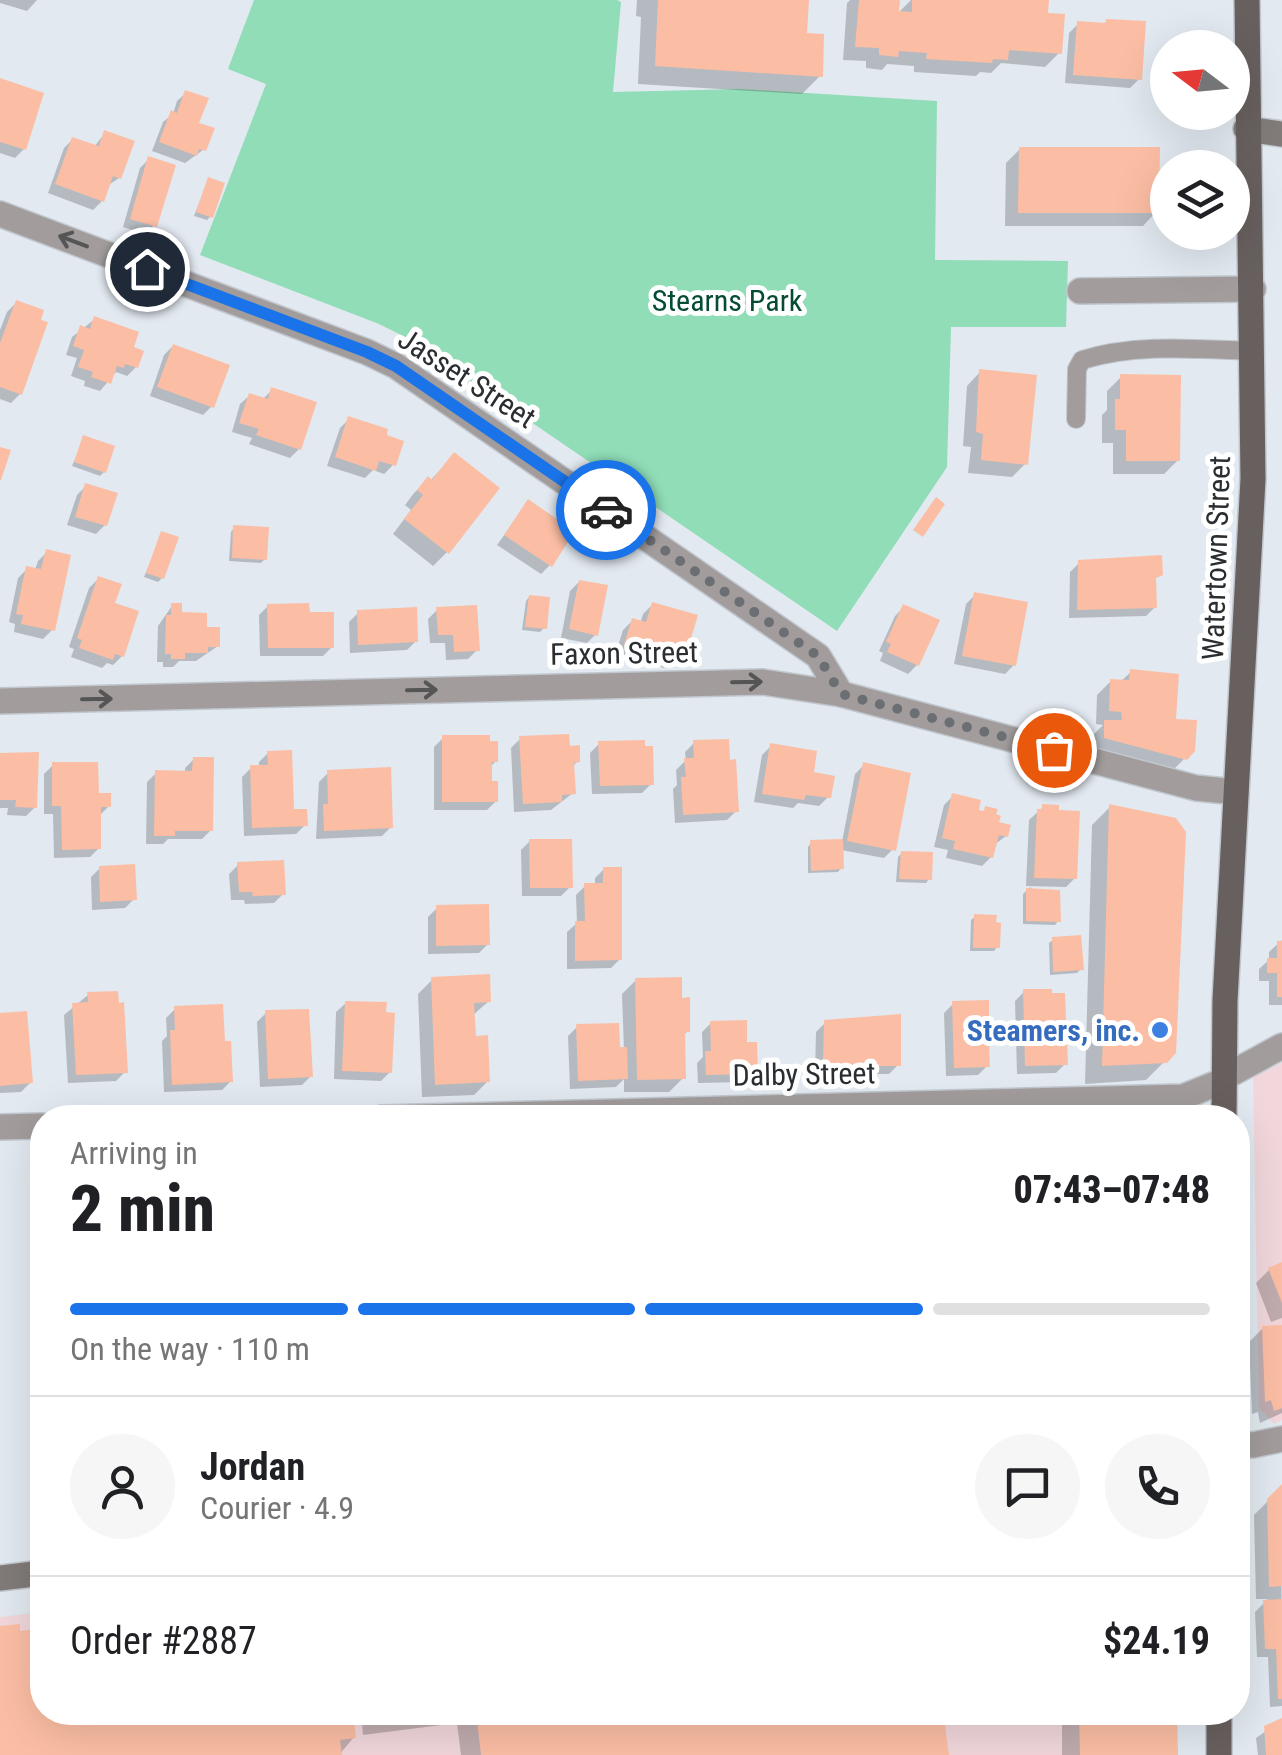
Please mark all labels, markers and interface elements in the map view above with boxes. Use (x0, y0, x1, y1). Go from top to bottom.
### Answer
north arrow (1150, 30, 1250, 130)
map controls (1150, 30, 1250, 250)
button: layers (1150, 150, 1250, 250)
pin (105, 227, 190, 312)
one-way arrow (59, 231, 90, 249)
icon: home (120, 242, 175, 297)
park label: Stearns Park (652, 283, 803, 318)
street label: Jasset Street (392, 321, 542, 435)
street label: Watertown Street (1195, 455, 1237, 661)
courier (556, 460, 656, 560)
icon: car (579, 483, 634, 538)
street label: Faxon Street (550, 634, 698, 672)
one-way arrow (731, 673, 763, 692)
one-way arrow (406, 681, 438, 700)
one-way arrow (81, 689, 113, 708)
pin (1012, 708, 1097, 793)
icon: bag (1027, 723, 1082, 778)
place label: Steamers, inc. (967, 1013, 1140, 1048)
marker: Steamers, inc. (1149, 1019, 1171, 1041)
street label: Dalby Street (732, 1055, 876, 1093)
text: Arriving in (70, 1134, 198, 1172)
text: 07:43–07:48 (1013, 1168, 1210, 1212)
text: 2 min (70, 1171, 215, 1247)
text: On the way · 110 m (70, 1330, 310, 1368)
button: person (70, 1434, 175, 1539)
button: chat (975, 1434, 1080, 1539)
button: phone (1105, 1434, 1210, 1539)
text: Jordan (200, 1445, 305, 1489)
text: Courier · 4.9 (200, 1489, 354, 1527)
text: Order #2887 (70, 1619, 257, 1663)
text: $24.19 (1103, 1619, 1210, 1663)

